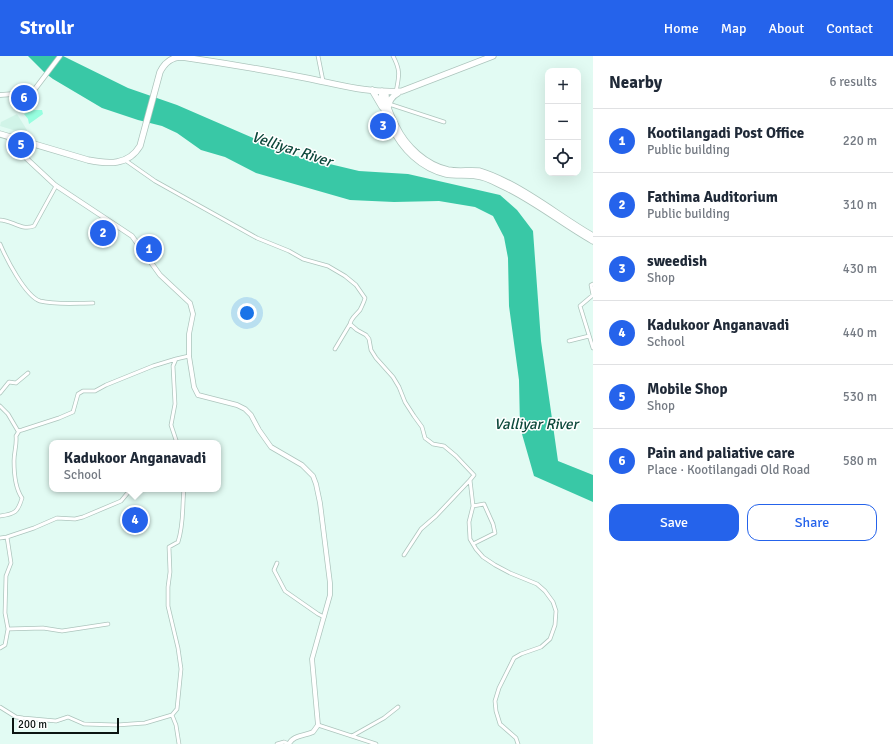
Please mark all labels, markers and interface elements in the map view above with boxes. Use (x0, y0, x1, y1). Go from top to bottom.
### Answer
text: Strollr (20, 16, 74, 40)
text: Home (664, 20, 699, 37)
text: Map (721, 20, 746, 37)
text: About (768, 20, 804, 37)
text: Contact (826, 20, 873, 37)
map controls (545, 68, 581, 176)
button: + (545, 68, 581, 104)
text: Nearby (609, 72, 662, 93)
text: 6 results (829, 74, 877, 90)
pin: 6 (11, 83, 37, 113)
button: − (545, 104, 581, 140)
pin: 3 (370, 111, 396, 141)
text: Kootilangadi Post Office (647, 124, 804, 142)
water label: Velliyar River (249, 128, 337, 171)
pin: 5 (8, 130, 34, 160)
text: 1 (618, 133, 626, 149)
text: 220 m (843, 133, 877, 149)
button: locate (545, 140, 581, 176)
text: Public building (647, 142, 730, 158)
text: Fathima Auditorium (647, 188, 778, 206)
text: 2 (618, 197, 626, 213)
text: 310 m (843, 197, 877, 213)
text: Public building (647, 206, 730, 222)
pin: 2 (90, 218, 116, 248)
pin: 1 (136, 234, 162, 264)
text: sweedish (647, 252, 707, 270)
text: 3 (618, 261, 626, 277)
text: 430 m (843, 261, 877, 277)
text: Shop (647, 270, 675, 286)
your location (237, 303, 257, 323)
text: Kadukoor Anganavadi (647, 316, 789, 334)
text: 4 (618, 325, 626, 341)
text: 440 m (843, 325, 877, 341)
text: School (647, 334, 685, 350)
text: Mobile Shop (647, 380, 728, 398)
text: 5 (618, 389, 626, 405)
text: 530 m (843, 389, 877, 405)
text: Shop (647, 398, 675, 414)
water label: Valliyar River (494, 415, 580, 433)
popup (49, 440, 221, 492)
text: Pain and paliative care (647, 444, 795, 462)
text: Kadukoor Anganavadi (64, 449, 206, 467)
text: 6 (618, 453, 626, 469)
text: 580 m (843, 453, 877, 469)
text: Place · Kootilangadi Old Road (647, 462, 810, 478)
text: School (64, 467, 102, 483)
button: Save (609, 504, 739, 541)
button: Share (747, 504, 877, 541)
pin: 4 (122, 505, 148, 535)
scale bar (12, 716, 119, 735)
text: 200 m (18, 718, 47, 731)

